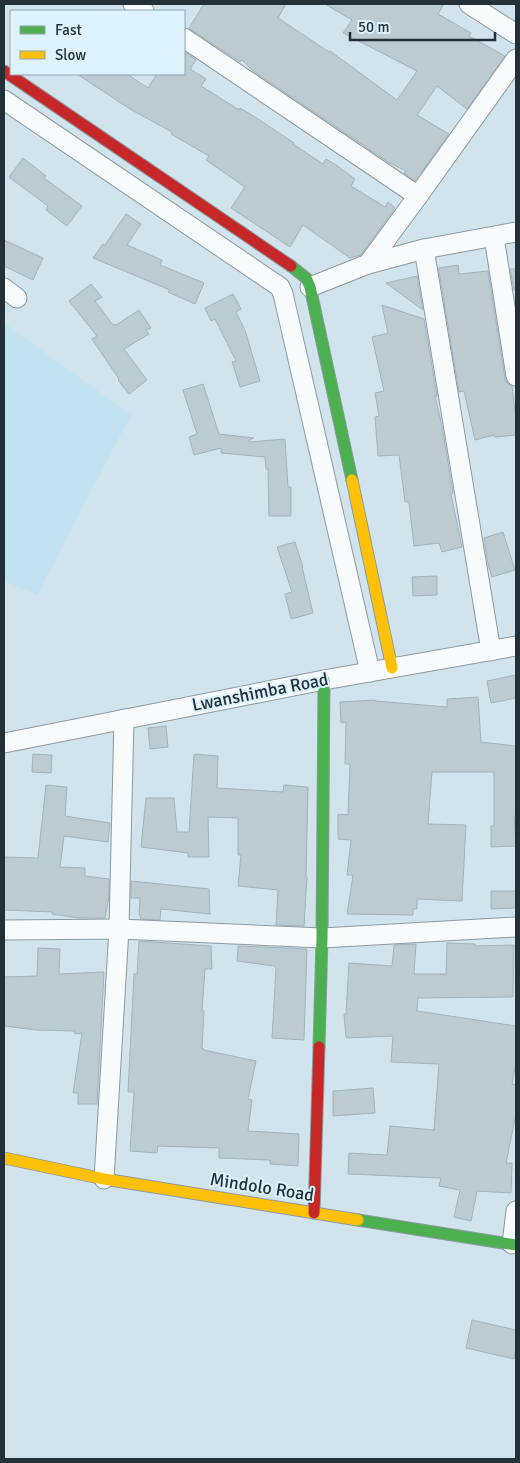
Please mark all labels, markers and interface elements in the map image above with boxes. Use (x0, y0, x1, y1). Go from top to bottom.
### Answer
legend (10, 10, 185, 75)
scale bar (350, 10, 495, 42)
text: 50 m (358, 18, 389, 36)
text: Fast (55, 21, 82, 39)
text: Slow (55, 46, 86, 64)
street label: Lwanshimba Road (190, 668, 330, 716)
street label: Mindolo Road (208, 1168, 316, 1206)

